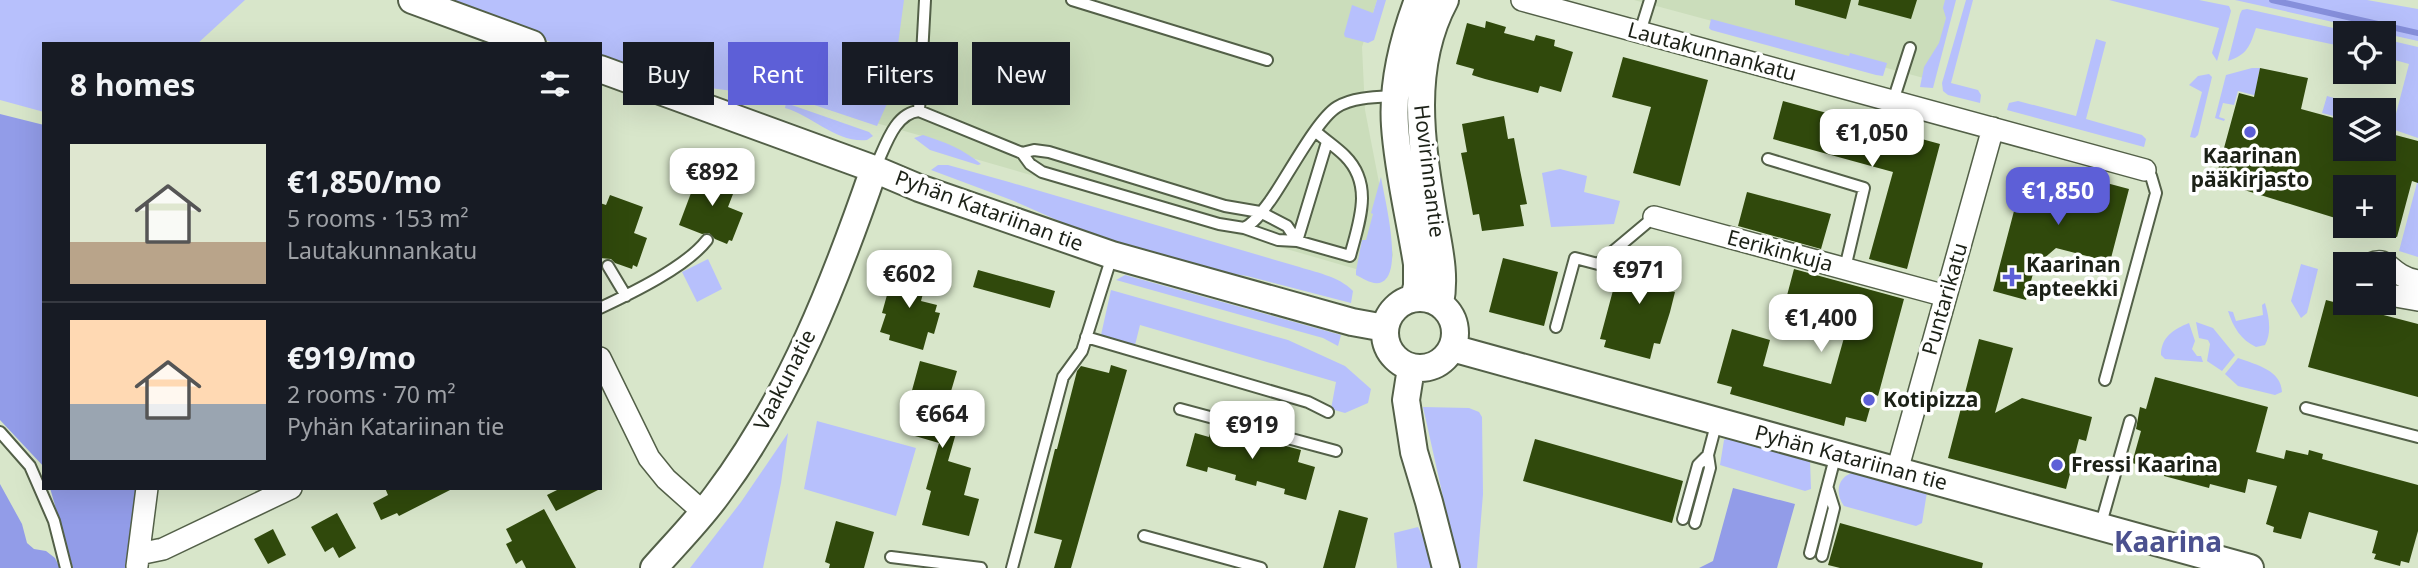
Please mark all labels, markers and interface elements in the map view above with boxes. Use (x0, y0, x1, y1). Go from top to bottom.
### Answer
street label: Lautakunnankatu (1625, 15, 1800, 87)
map controls (2333, 21, 2396, 315)
button: locate (2333, 21, 2396, 84)
chip: Buy (623, 42, 714, 105)
chip: Rent (728, 42, 828, 105)
chip: Filters (842, 42, 958, 105)
chip: New (972, 42, 1070, 105)
text: 8 homes (70, 64, 195, 105)
icon: filters (536, 65, 574, 103)
button: layers (2333, 98, 2396, 161)
street label: Hovirinnantie (1408, 103, 1452, 239)
pin: €1,050 (1815, 110, 1929, 169)
text: €1,050 (1836, 116, 1908, 148)
marker: Kaarinan pääkirjasto (2242, 124, 2258, 140)
place label: Kaarinan pääkirjasto (2191, 141, 2309, 193)
pin: €892 (671, 148, 753, 208)
text: €892 (686, 155, 738, 187)
text: €1,850/mo (287, 161, 442, 202)
street label: Pyhän Katariinan tie (891, 163, 1087, 257)
pin: €1,850 (2001, 168, 2115, 227)
icon: home (126, 172, 210, 256)
text: €1,850 (2022, 174, 2094, 206)
button: + (2333, 175, 2396, 238)
text: 5 rooms · 153 m² (287, 202, 469, 234)
street label: Eerikinkuja (1724, 222, 1836, 278)
text: Lautakunnankatu (287, 234, 477, 266)
street label: Puntarikatu (1915, 239, 1973, 358)
pin: €971 (1598, 246, 1680, 306)
pin: €602 (868, 250, 950, 310)
place label: Kaarinan apteekki (2026, 250, 2121, 302)
button: − (2333, 252, 2396, 315)
text: €971 (1613, 253, 1665, 285)
text: €602 (883, 257, 935, 289)
marker: Kaarinan apteekki (2004, 269, 2020, 285)
pin: €1,400 (1764, 294, 1878, 354)
text: €1,400 (1785, 301, 1857, 333)
street label: Vaakunatie (747, 324, 821, 435)
text: €919/mo (287, 337, 416, 378)
icon: home (126, 348, 210, 432)
text: 2 rooms · 70 m² (287, 378, 456, 410)
place label: Kotipizza (1883, 385, 1978, 413)
pin: €664 (901, 391, 983, 450)
marker: Kotipizza (1861, 392, 1877, 408)
text: €664 (916, 397, 968, 429)
pin: €919 (1211, 402, 1293, 461)
text: €919 (1226, 408, 1278, 440)
text: Pyhän Katariinan tie (287, 410, 504, 442)
street label: Pyhän Katariinan tie (1752, 418, 1951, 496)
place label: Fressi Kaarina (2071, 450, 2218, 478)
marker: Fressi Kaarina (2049, 457, 2065, 473)
district label: Kaarina (2114, 522, 2222, 560)

